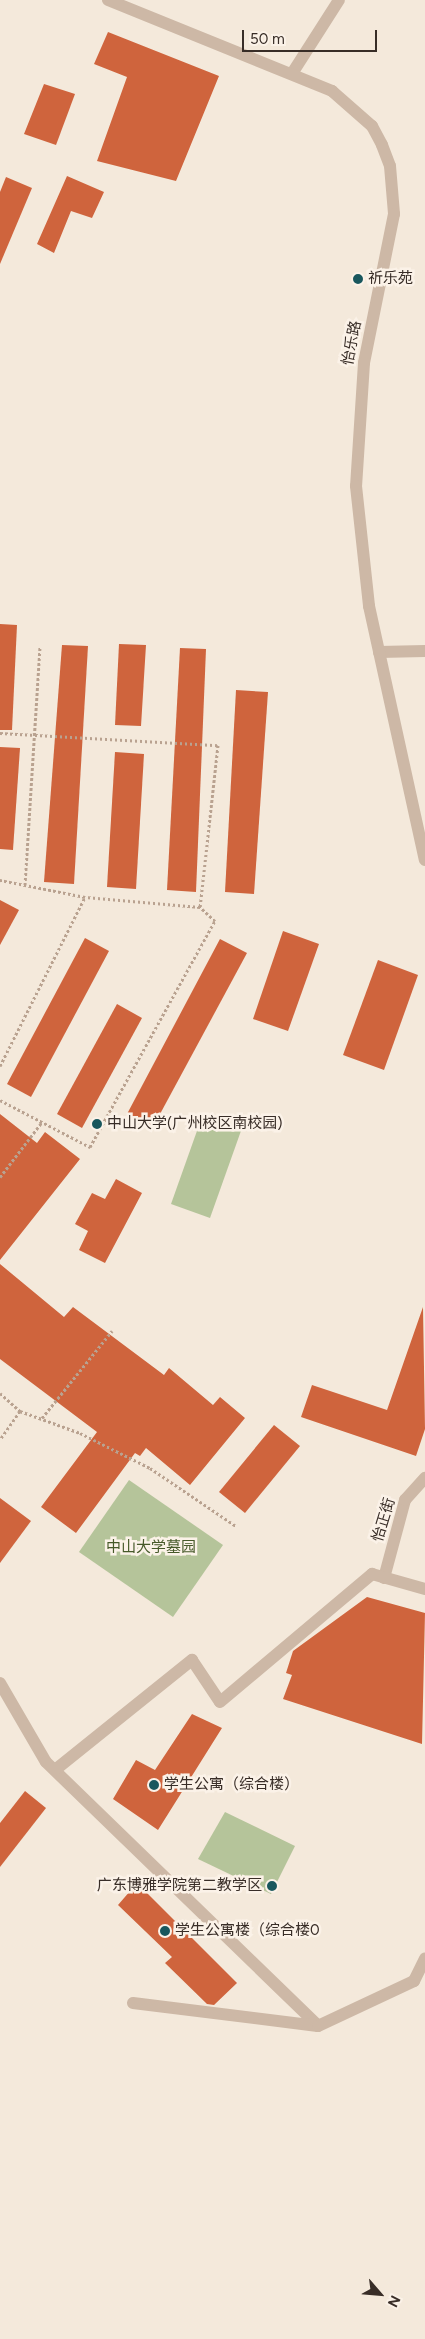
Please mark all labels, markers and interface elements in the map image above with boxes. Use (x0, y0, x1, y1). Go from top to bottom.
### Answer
scale bar (245, 20, 380, 52)
text: 50 m (250, 30, 285, 48)
place label: 祈乐苑 (368, 270, 413, 288)
marker: 祈乐苑 (352, 273, 364, 285)
street label: 怡乐路 (339, 319, 365, 367)
place label: 中山大学(广州校区南校园) (107, 1115, 283, 1133)
marker: 中山大学(广州校区南校园) (91, 1118, 103, 1130)
street label: 怡正街 (369, 1496, 399, 1544)
park label: 中山大学墓园 (106, 1539, 196, 1557)
place label: 学生公寓（综合楼） (164, 1776, 299, 1794)
marker: 学生公寓（综合楼） (148, 1779, 160, 1791)
place label: 广东博雅学院第二教学区 (97, 1877, 262, 1895)
marker: 广东博雅学院第二教学区 (266, 1880, 278, 1892)
place label: 学生公寓楼（综合楼0 (175, 1922, 320, 1940)
marker: 学生公寓楼（综合楼0 (159, 1925, 171, 1937)
north arrow (355, 2269, 405, 2319)
text: N (384, 2292, 404, 2310)

